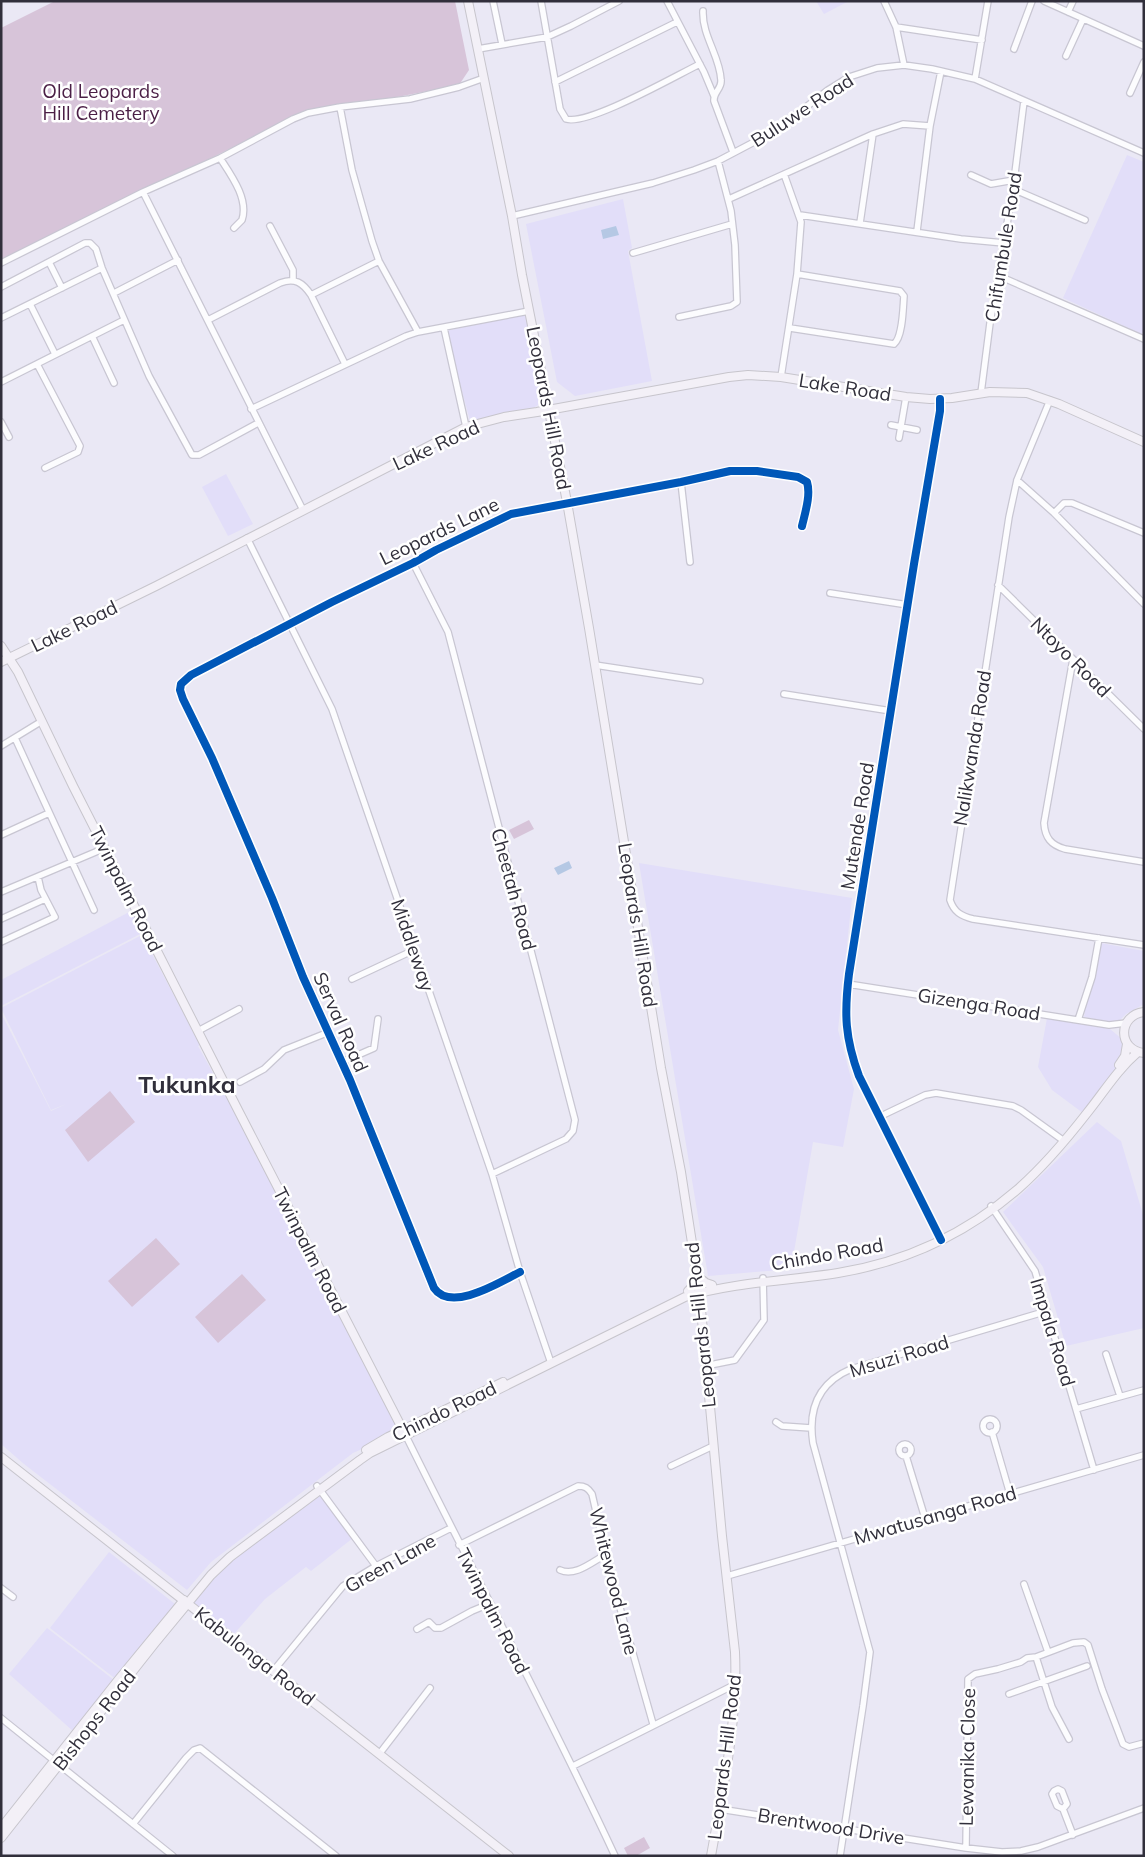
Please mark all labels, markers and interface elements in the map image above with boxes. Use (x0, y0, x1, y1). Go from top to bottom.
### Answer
street label: Buluwe Road (746, 68, 858, 152)
park label: Old Leopards Hill Cemetery (42, 79, 160, 125)
street label: Chifumbule Road (979, 170, 1027, 324)
street label: Leopards Hill Road (521, 324, 577, 492)
street label: Lake Road (797, 368, 893, 406)
street label: Lake Road (389, 414, 483, 476)
street label: Leopards Lane (375, 492, 503, 570)
street label: Lake Road (27, 595, 121, 657)
street label: Ntoyo Road (1026, 612, 1116, 702)
street label: Nalikwanda Road (948, 668, 996, 828)
street label: Mutende Road (835, 761, 879, 891)
street label: Twinpalm Road (84, 822, 168, 956)
street label: Cheetah Road (486, 825, 542, 953)
street label: Leopards Hill Road (613, 841, 663, 1009)
street label: Middleway (386, 896, 440, 994)
street label: Serval Road (308, 968, 374, 1076)
street label: Gizenga Road (916, 982, 1042, 1026)
district label: Tukunka (138, 1069, 236, 1099)
street label: Twinpalm Road (268, 1183, 352, 1317)
street label: Chindo Road (769, 1232, 885, 1276)
street label: Leopards Hill Road (679, 1241, 721, 1409)
street label: Impala Road (1025, 1275, 1081, 1389)
street label: Msuzi Road (846, 1330, 952, 1382)
street label: Chindo Road (388, 1375, 500, 1447)
street label: Mwatusanga Road (851, 1480, 1019, 1550)
street label: Whitewood Lane (584, 1505, 644, 1657)
street label: Green Lane (340, 1528, 440, 1598)
street label: Twinpalm Road (451, 1544, 535, 1678)
street label: Kabulonga Road (190, 1601, 320, 1711)
street label: Bishops Road (47, 1665, 141, 1775)
street label: Leopards Hill Road (702, 1673, 746, 1841)
street label: Lewanika Close (954, 1688, 980, 1826)
street label: Brentwood Drive (756, 1803, 906, 1849)

